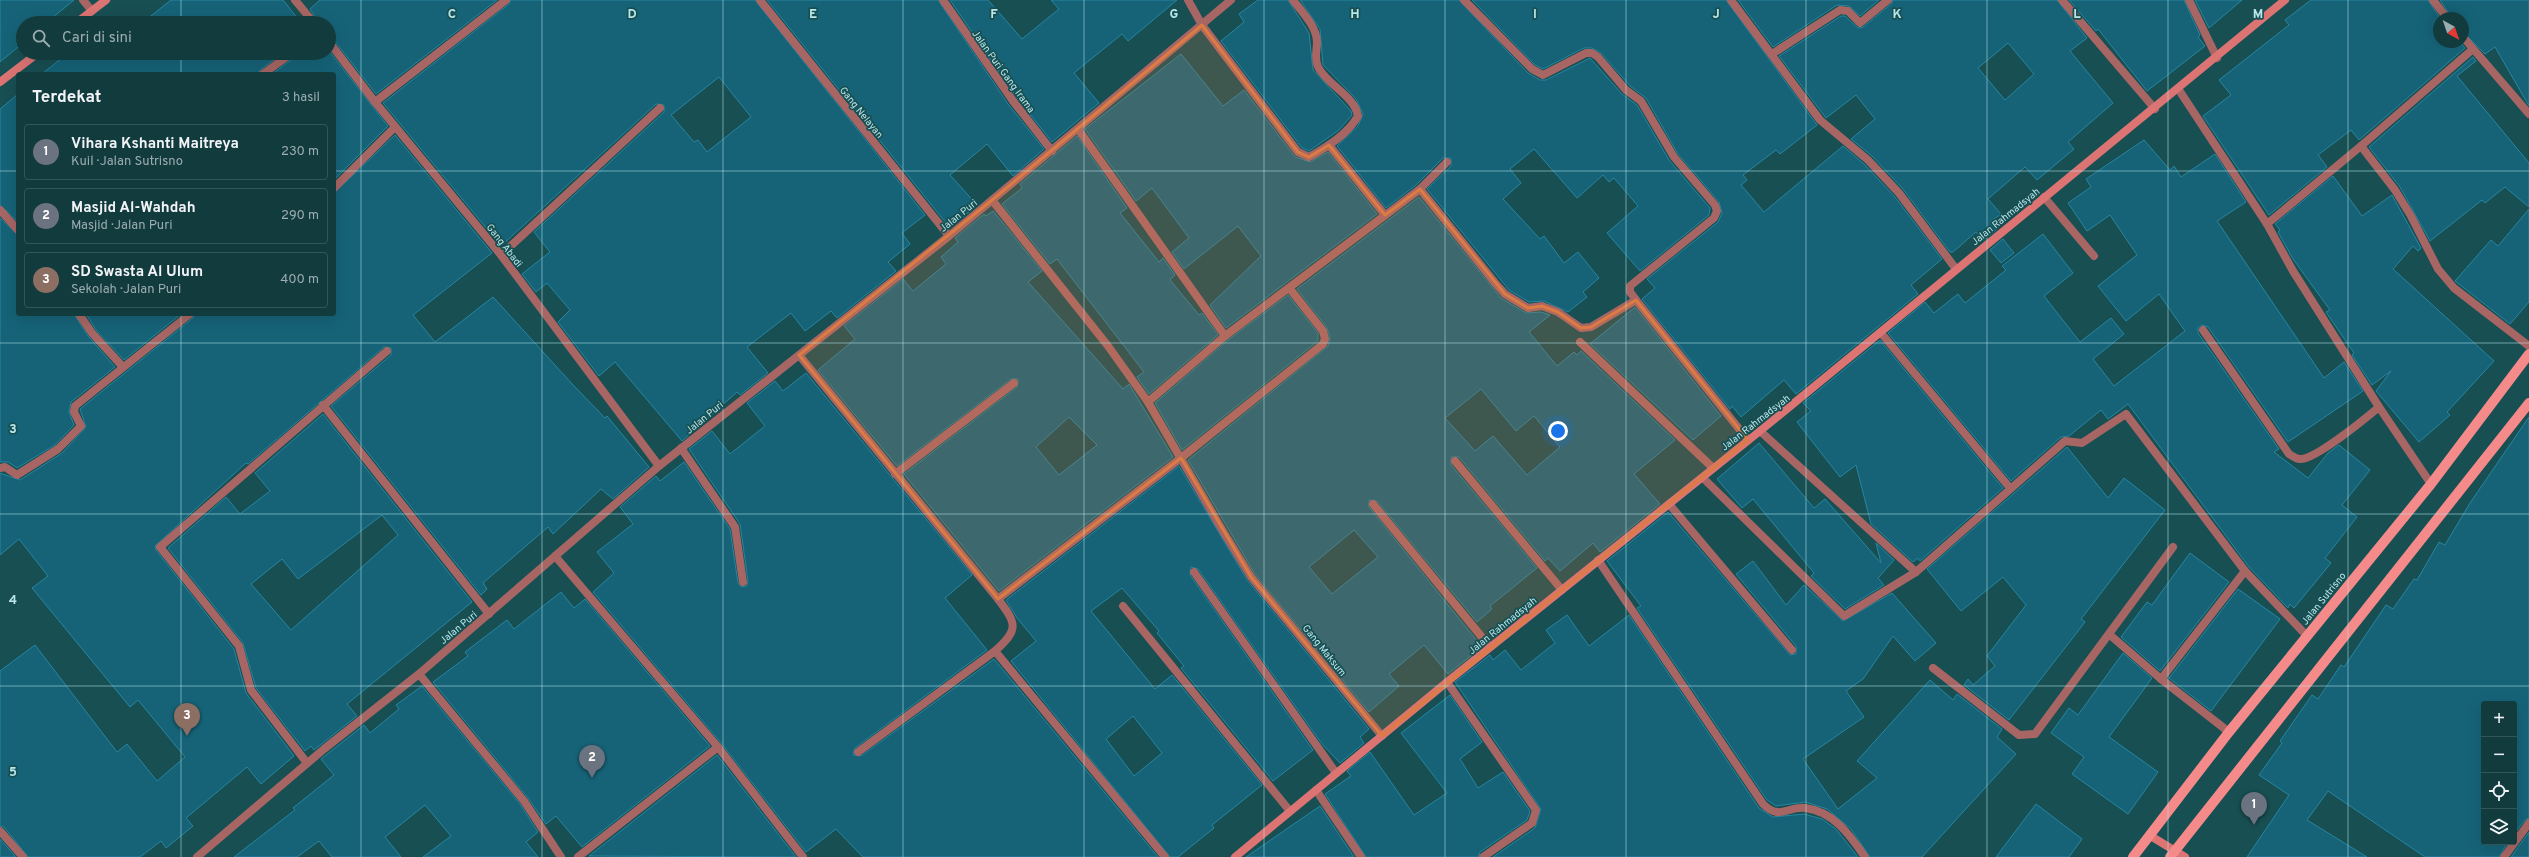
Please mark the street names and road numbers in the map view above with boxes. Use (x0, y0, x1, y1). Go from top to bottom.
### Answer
street label: Jalan Puri Gang Irama (968, 28, 1037, 116)
street label: Gang Nelayan (836, 85, 886, 141)
street label: Jalan Rahmadsyah (1969, 186, 2043, 249)
street label: Jalan Puri (937, 197, 981, 235)
street label: Gang Abadi (483, 222, 525, 270)
street label: Jalan Rahmadsyah (1719, 392, 1793, 454)
street label: Jalan Puri (683, 399, 727, 437)
street label: Jalan Sutrisno (2299, 570, 2350, 628)
street label: Jalan Rahmadsyah (1466, 595, 1540, 658)
street label: Jalan Puri (438, 609, 480, 648)
street label: Gang Maksum (1299, 622, 1349, 679)

